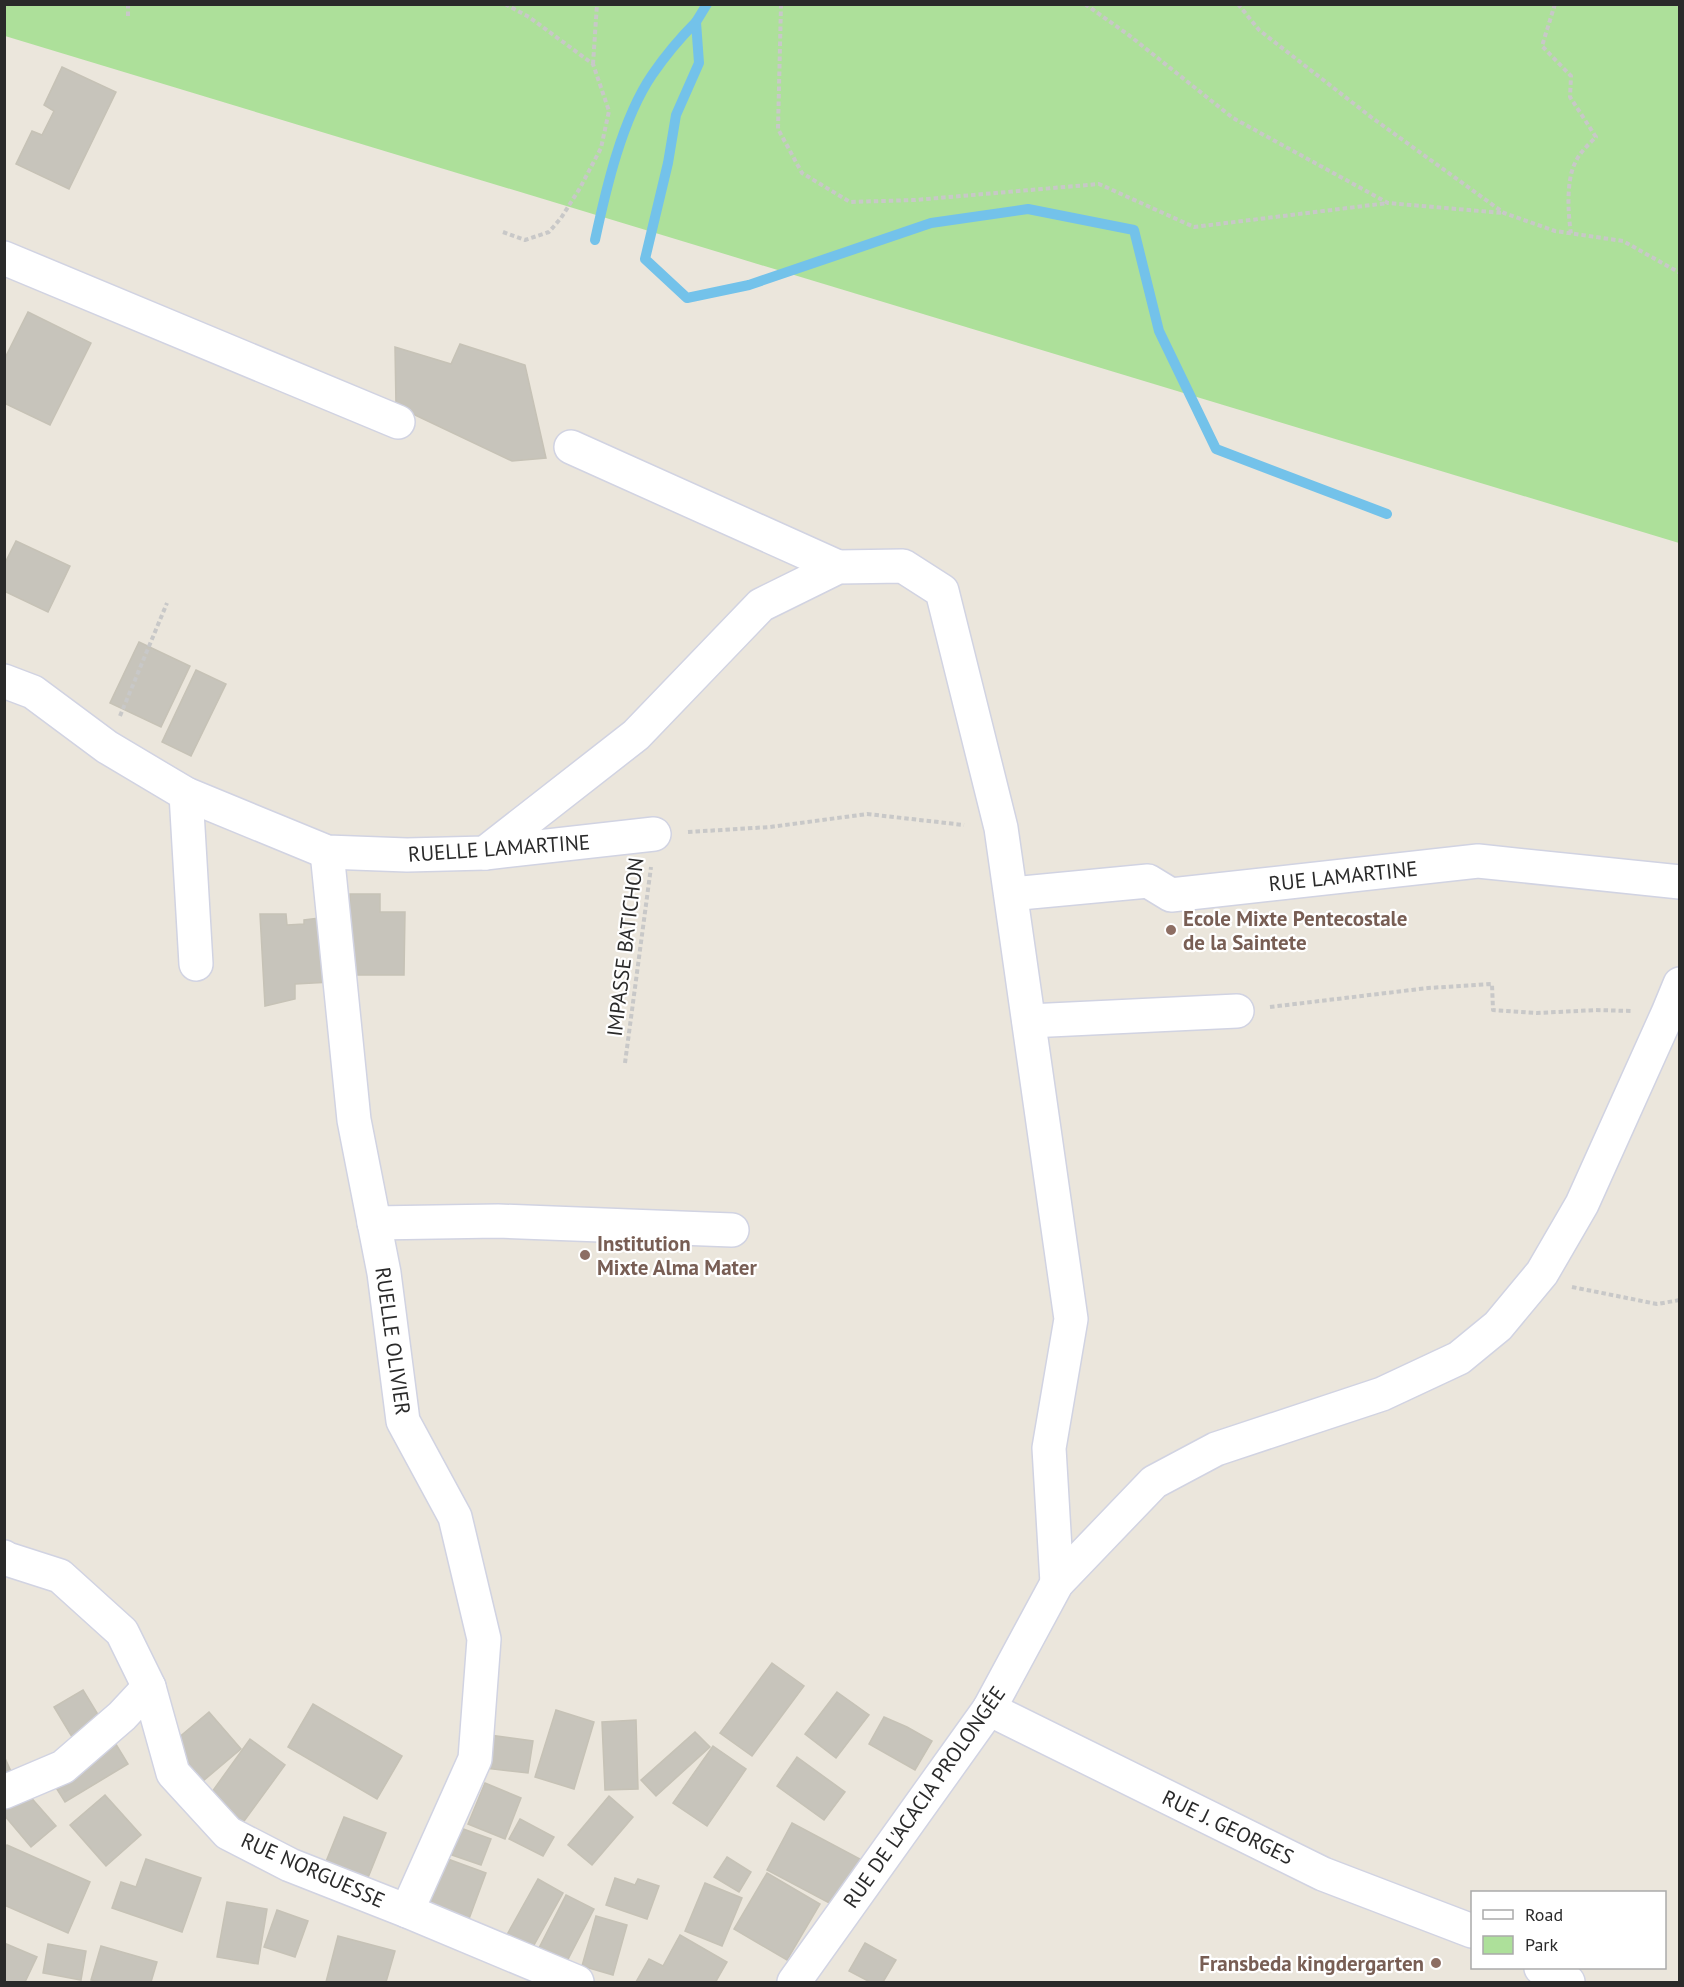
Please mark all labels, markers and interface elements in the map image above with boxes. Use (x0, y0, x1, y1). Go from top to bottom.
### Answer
street label: RUELLE LAMARTINE (407, 828, 591, 868)
street label: RUE LAMARTINE (1267, 855, 1419, 897)
street label: IMPASSE BATICHON (601, 856, 649, 1038)
place label: Ecole Mixte Pentecostale de la Saintete (1183, 905, 1407, 956)
marker: Ecole Mixte Pentecostale de la Saintete (1164, 923, 1178, 937)
place label: Institution Mixte Alma Mater (597, 1230, 757, 1281)
marker: Institution Mixte Alma Mater (578, 1248, 592, 1262)
street label: RUELLE OLIVIER (369, 1265, 417, 1417)
street label: RUE DE L'ACACIA PROLONGÉE (837, 1681, 1011, 1913)
street label: RUE J. GEORGES (1158, 1784, 1298, 1870)
street label: RUE NORGUESSE (237, 1826, 389, 1914)
legend (1471, 1891, 1666, 1969)
text: Road (1525, 1903, 1563, 1926)
text: Park (1525, 1933, 1558, 1956)
place label: Fransbeda kingdergarten (1199, 1950, 1424, 1977)
marker: Fransbeda kingdergarten (1429, 1956, 1443, 1970)

